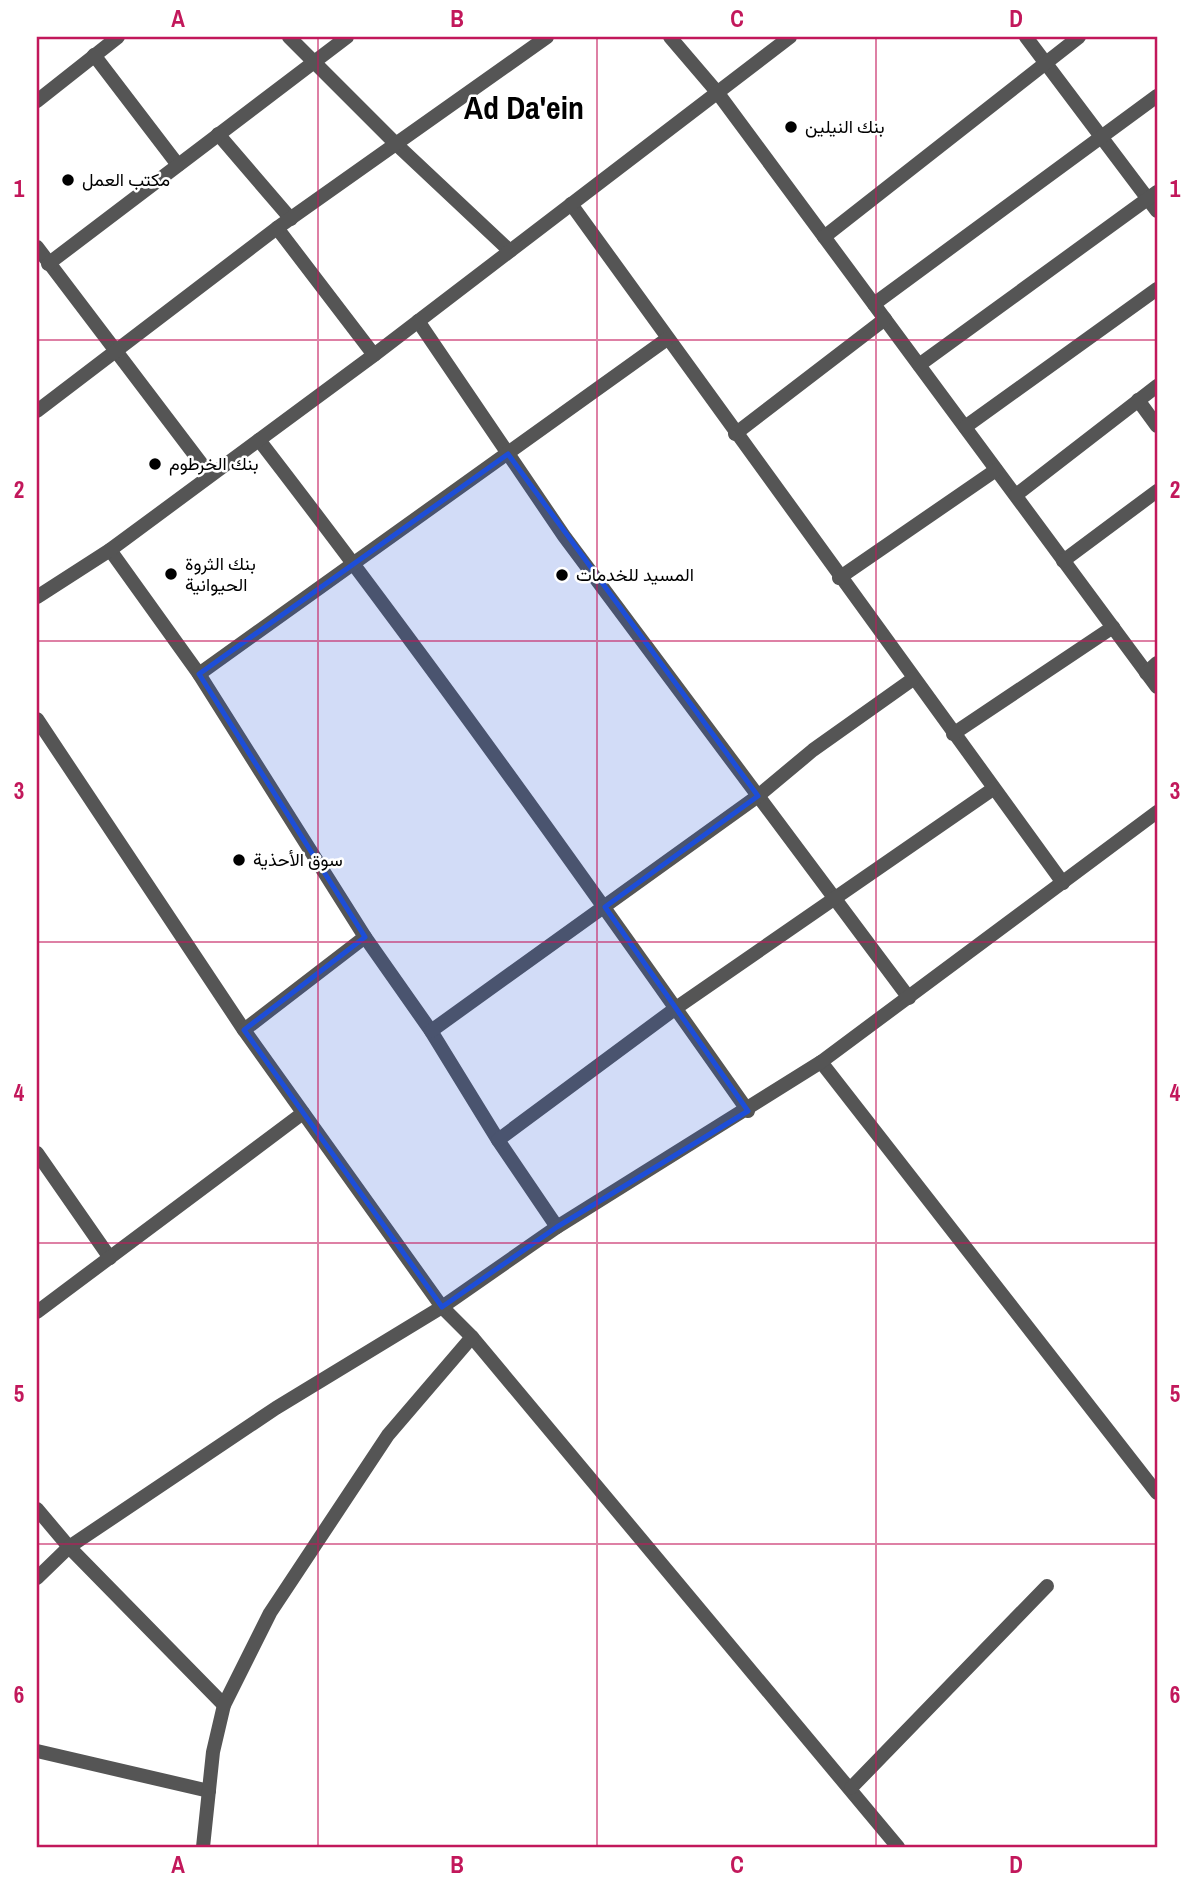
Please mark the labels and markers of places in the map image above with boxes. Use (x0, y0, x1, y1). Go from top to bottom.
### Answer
place label: بنك النيلين (805, 114, 885, 139)
marker: بنك النيلين (783, 119, 799, 135)
place label: مكتب العمل (82, 167, 170, 192)
marker: مكتب العمل (60, 172, 76, 188)
place label: بنك الخرطوم (169, 451, 258, 476)
marker: بنك الخرطوم (147, 456, 163, 472)
place label: بنك الثروة الحيوانية (185, 551, 256, 597)
place label: المسيد للخدمات (576, 562, 694, 587)
marker: بنك الثروة الحيوانية (163, 566, 179, 582)
marker: المسيد للخدمات (554, 567, 570, 583)
place label: سوق الأحذية (253, 847, 343, 872)
marker: سوق الأحذية (231, 852, 247, 868)

